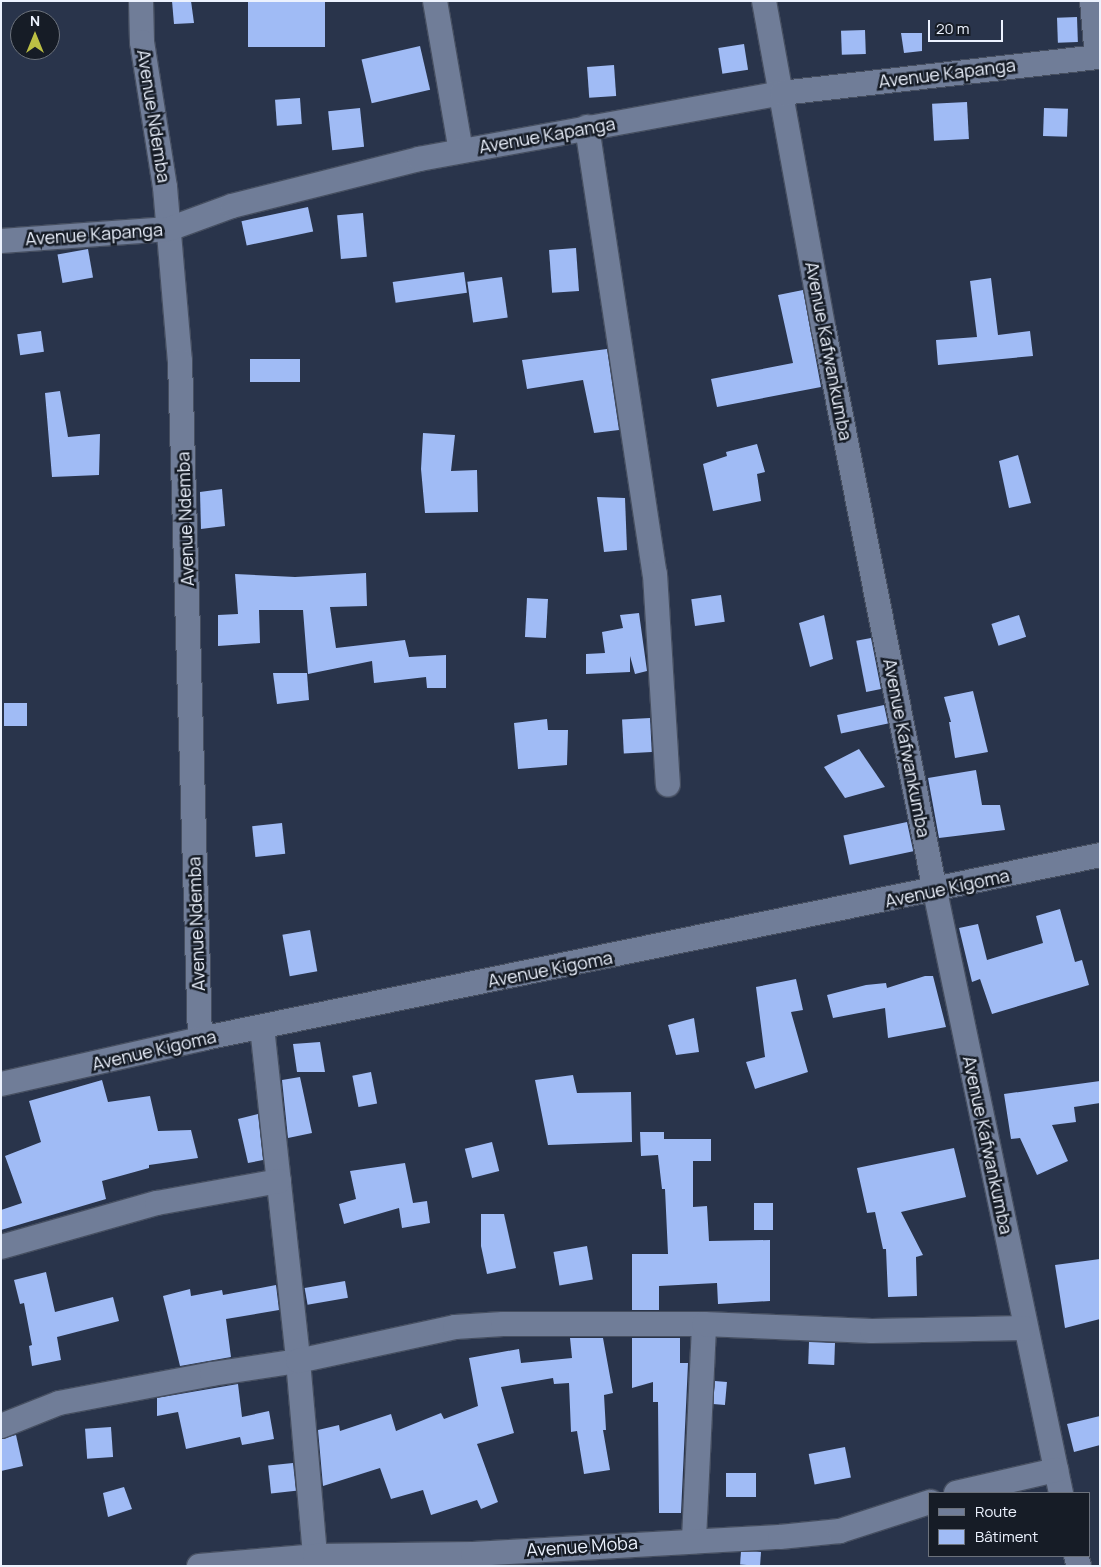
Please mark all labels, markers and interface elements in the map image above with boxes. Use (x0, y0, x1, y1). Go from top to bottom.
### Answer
north arrow (10, 10, 60, 60)
scale bar (931, 10, 1006, 42)
text: N (30, 11, 40, 30)
text: 20 m (936, 18, 969, 39)
street label: Avenue Ndemba (133, 48, 175, 184)
street label: Avenue Kapanga (877, 54, 1017, 92)
street label: Avenue Kapanga (477, 112, 617, 158)
street label: Avenue Kapanga (24, 218, 164, 250)
street label: Avenue Kafwankumba (801, 260, 857, 442)
street label: Avenue Ndemba (172, 451, 198, 587)
street label: Avenue Kafwankumba (879, 657, 935, 839)
street label: Avenue Ndemba (183, 856, 209, 992)
street label: Avenue Kigoma (883, 864, 1011, 912)
street label: Avenue Kigoma (486, 946, 614, 992)
street label: Avenue Kigoma (90, 1025, 218, 1075)
street label: Avenue Kafwankumba (959, 1054, 1017, 1236)
legend (928, 1492, 1091, 1557)
text: Route (975, 1501, 1017, 1522)
text: Bâtiment (975, 1526, 1038, 1547)
street label: Avenue Moba (526, 1531, 638, 1561)

